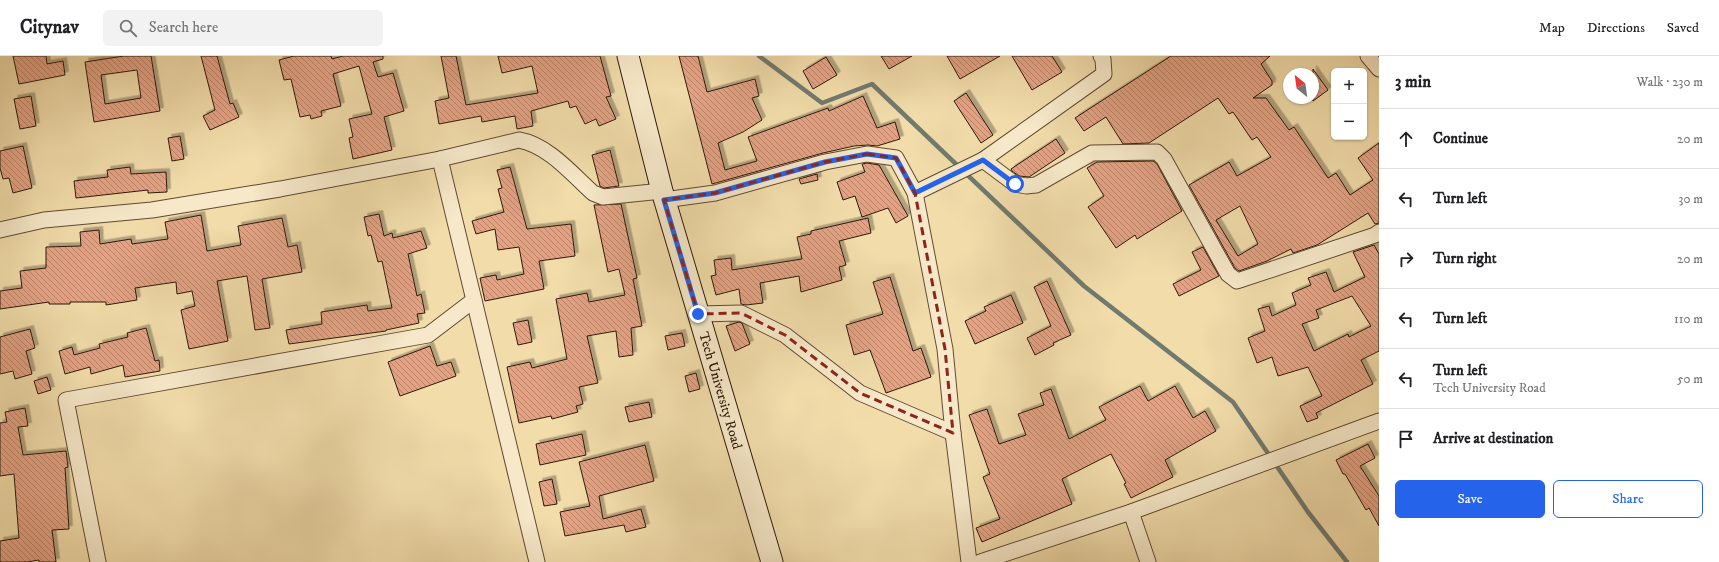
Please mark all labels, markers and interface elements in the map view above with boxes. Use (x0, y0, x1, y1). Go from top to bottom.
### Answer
search box (103, 10, 383, 46)
text: Citynav (20, 16, 79, 39)
icon: search (117, 17, 139, 39)
text: Search here (149, 18, 218, 37)
text: Map (1539, 19, 1565, 37)
text: Directions (1587, 19, 1645, 37)
text: Saved (1667, 19, 1699, 37)
north arrow (1283, 68, 1319, 104)
map controls (1331, 68, 1367, 140)
button: + (1331, 68, 1367, 104)
text: 3 min (1395, 71, 1431, 93)
text: Walk · 230 m (1637, 74, 1703, 90)
button: − (1331, 104, 1367, 140)
icon: ahead (1395, 128, 1417, 150)
text: Continue (1433, 129, 1488, 148)
text: 20 m (1677, 131, 1703, 147)
route start (1006, 175, 1024, 193)
icon: left (1395, 188, 1417, 210)
text: Turn left (1433, 189, 1487, 208)
text: 30 m (1679, 191, 1703, 207)
icon: right (1395, 248, 1417, 270)
text: Turn right (1433, 249, 1496, 268)
text: 20 m (1677, 251, 1703, 267)
route end (689, 305, 707, 323)
icon: left (1395, 308, 1417, 330)
text: Turn left (1433, 309, 1487, 328)
text: 110 m (1674, 311, 1703, 327)
street label: Tech University Road (694, 330, 746, 451)
text: Turn left (1433, 361, 1487, 380)
icon: left (1395, 368, 1417, 390)
text: 50 m (1677, 371, 1703, 387)
text: Tech University Road (1433, 380, 1546, 396)
icon: arrive (1395, 428, 1417, 450)
text: Arrive at destination (1433, 429, 1553, 448)
button: Save (1395, 480, 1545, 518)
button: Share (1553, 480, 1703, 518)

